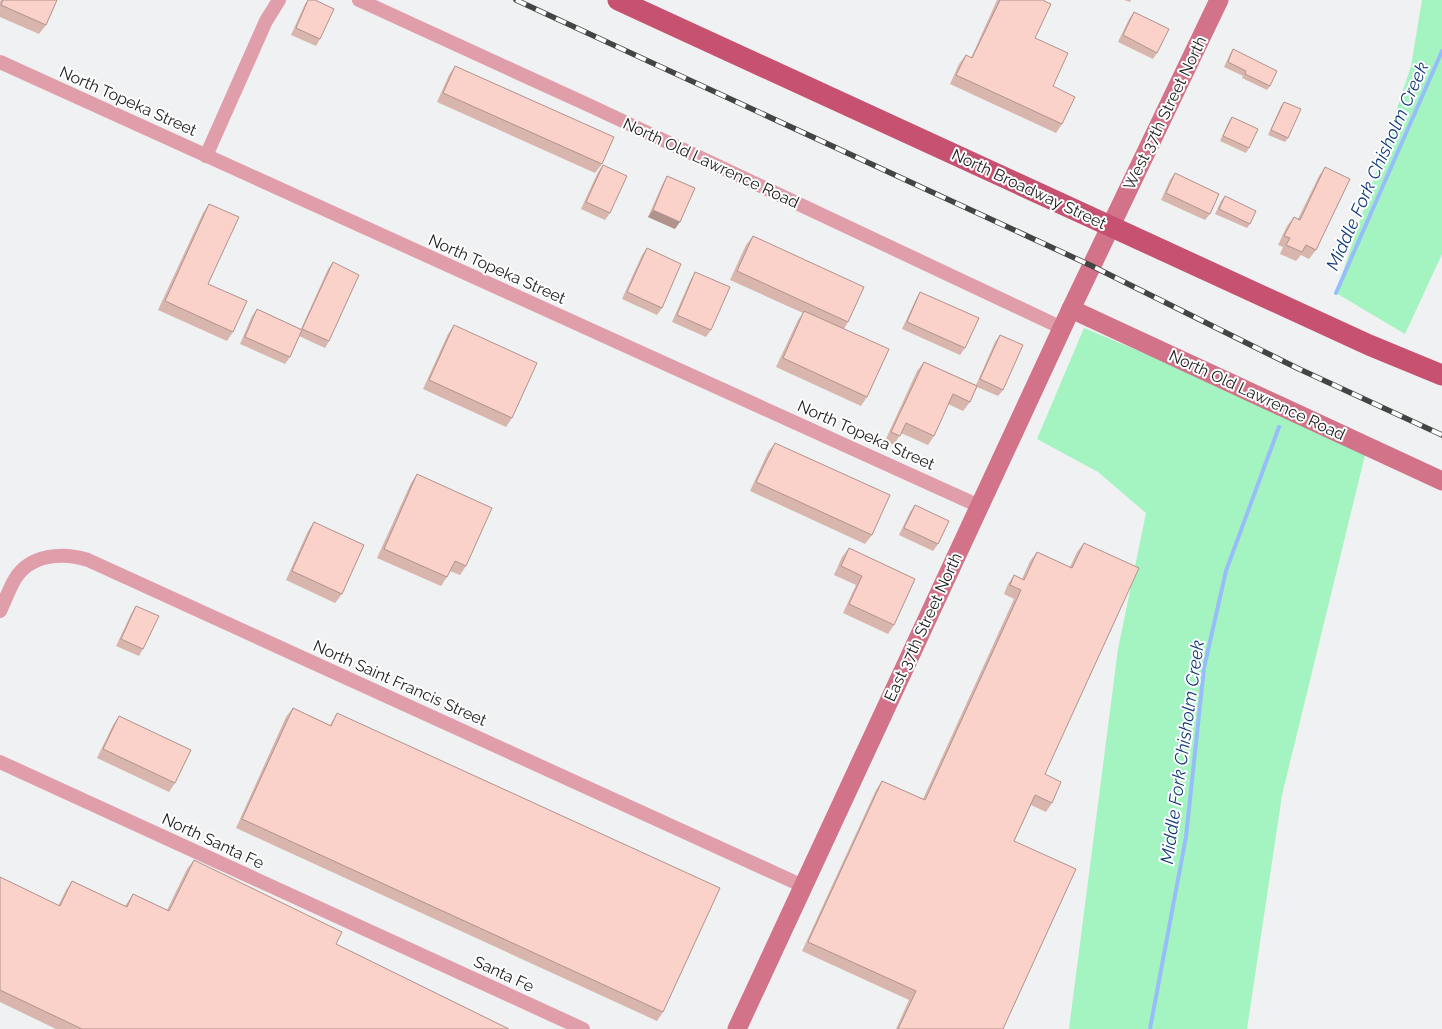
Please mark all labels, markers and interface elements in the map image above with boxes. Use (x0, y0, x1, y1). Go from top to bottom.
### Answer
street label: West 37th Street North (1120, 33, 1210, 193)
water label: Middle Fork Chisholm Creek (1321, 58, 1433, 273)
street label: North Topeka Street (57, 62, 200, 140)
street label: North Old Lawrence Road (620, 114, 802, 212)
street label: North Broadway Street (949, 145, 1110, 233)
street label: North Topeka Street (426, 230, 569, 308)
street label: North Old Lawrence Road (1166, 346, 1348, 444)
street label: North Topeka Street (795, 396, 938, 474)
street label: East 37th Street North (880, 550, 966, 704)
street label: North Saint Francis Street (310, 636, 490, 730)
water label: Middle Fork Chisholm Creek (1156, 638, 1208, 865)
street label: North Santa Fe (159, 809, 267, 873)
street label: Santa Fe (471, 952, 537, 996)

